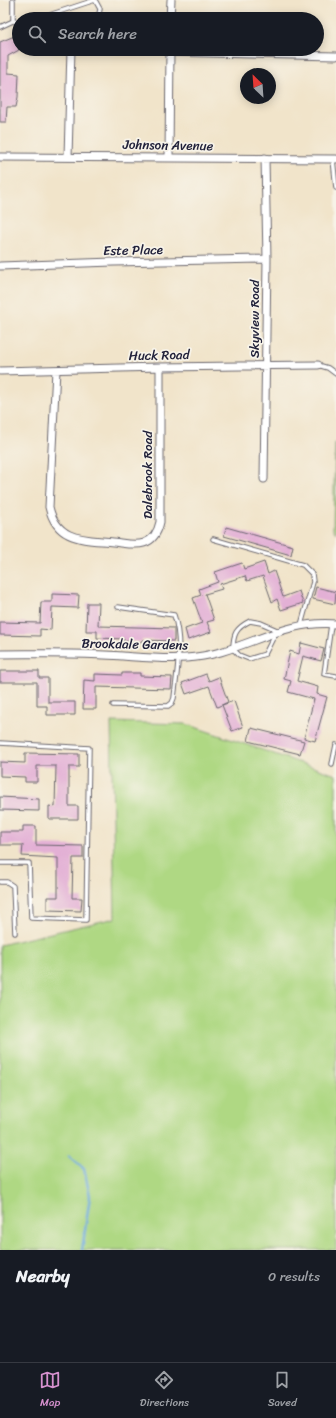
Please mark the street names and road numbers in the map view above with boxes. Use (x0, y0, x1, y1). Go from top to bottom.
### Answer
street label: Johnson Avenue (122, 133, 214, 157)
street label: Este Place (103, 238, 163, 262)
street label: Skyview Road (243, 279, 266, 358)
street label: Huck Road (128, 343, 191, 367)
street label: Dalebrook Road (136, 430, 159, 519)
street label: Brookdale Gardens (81, 632, 189, 656)

